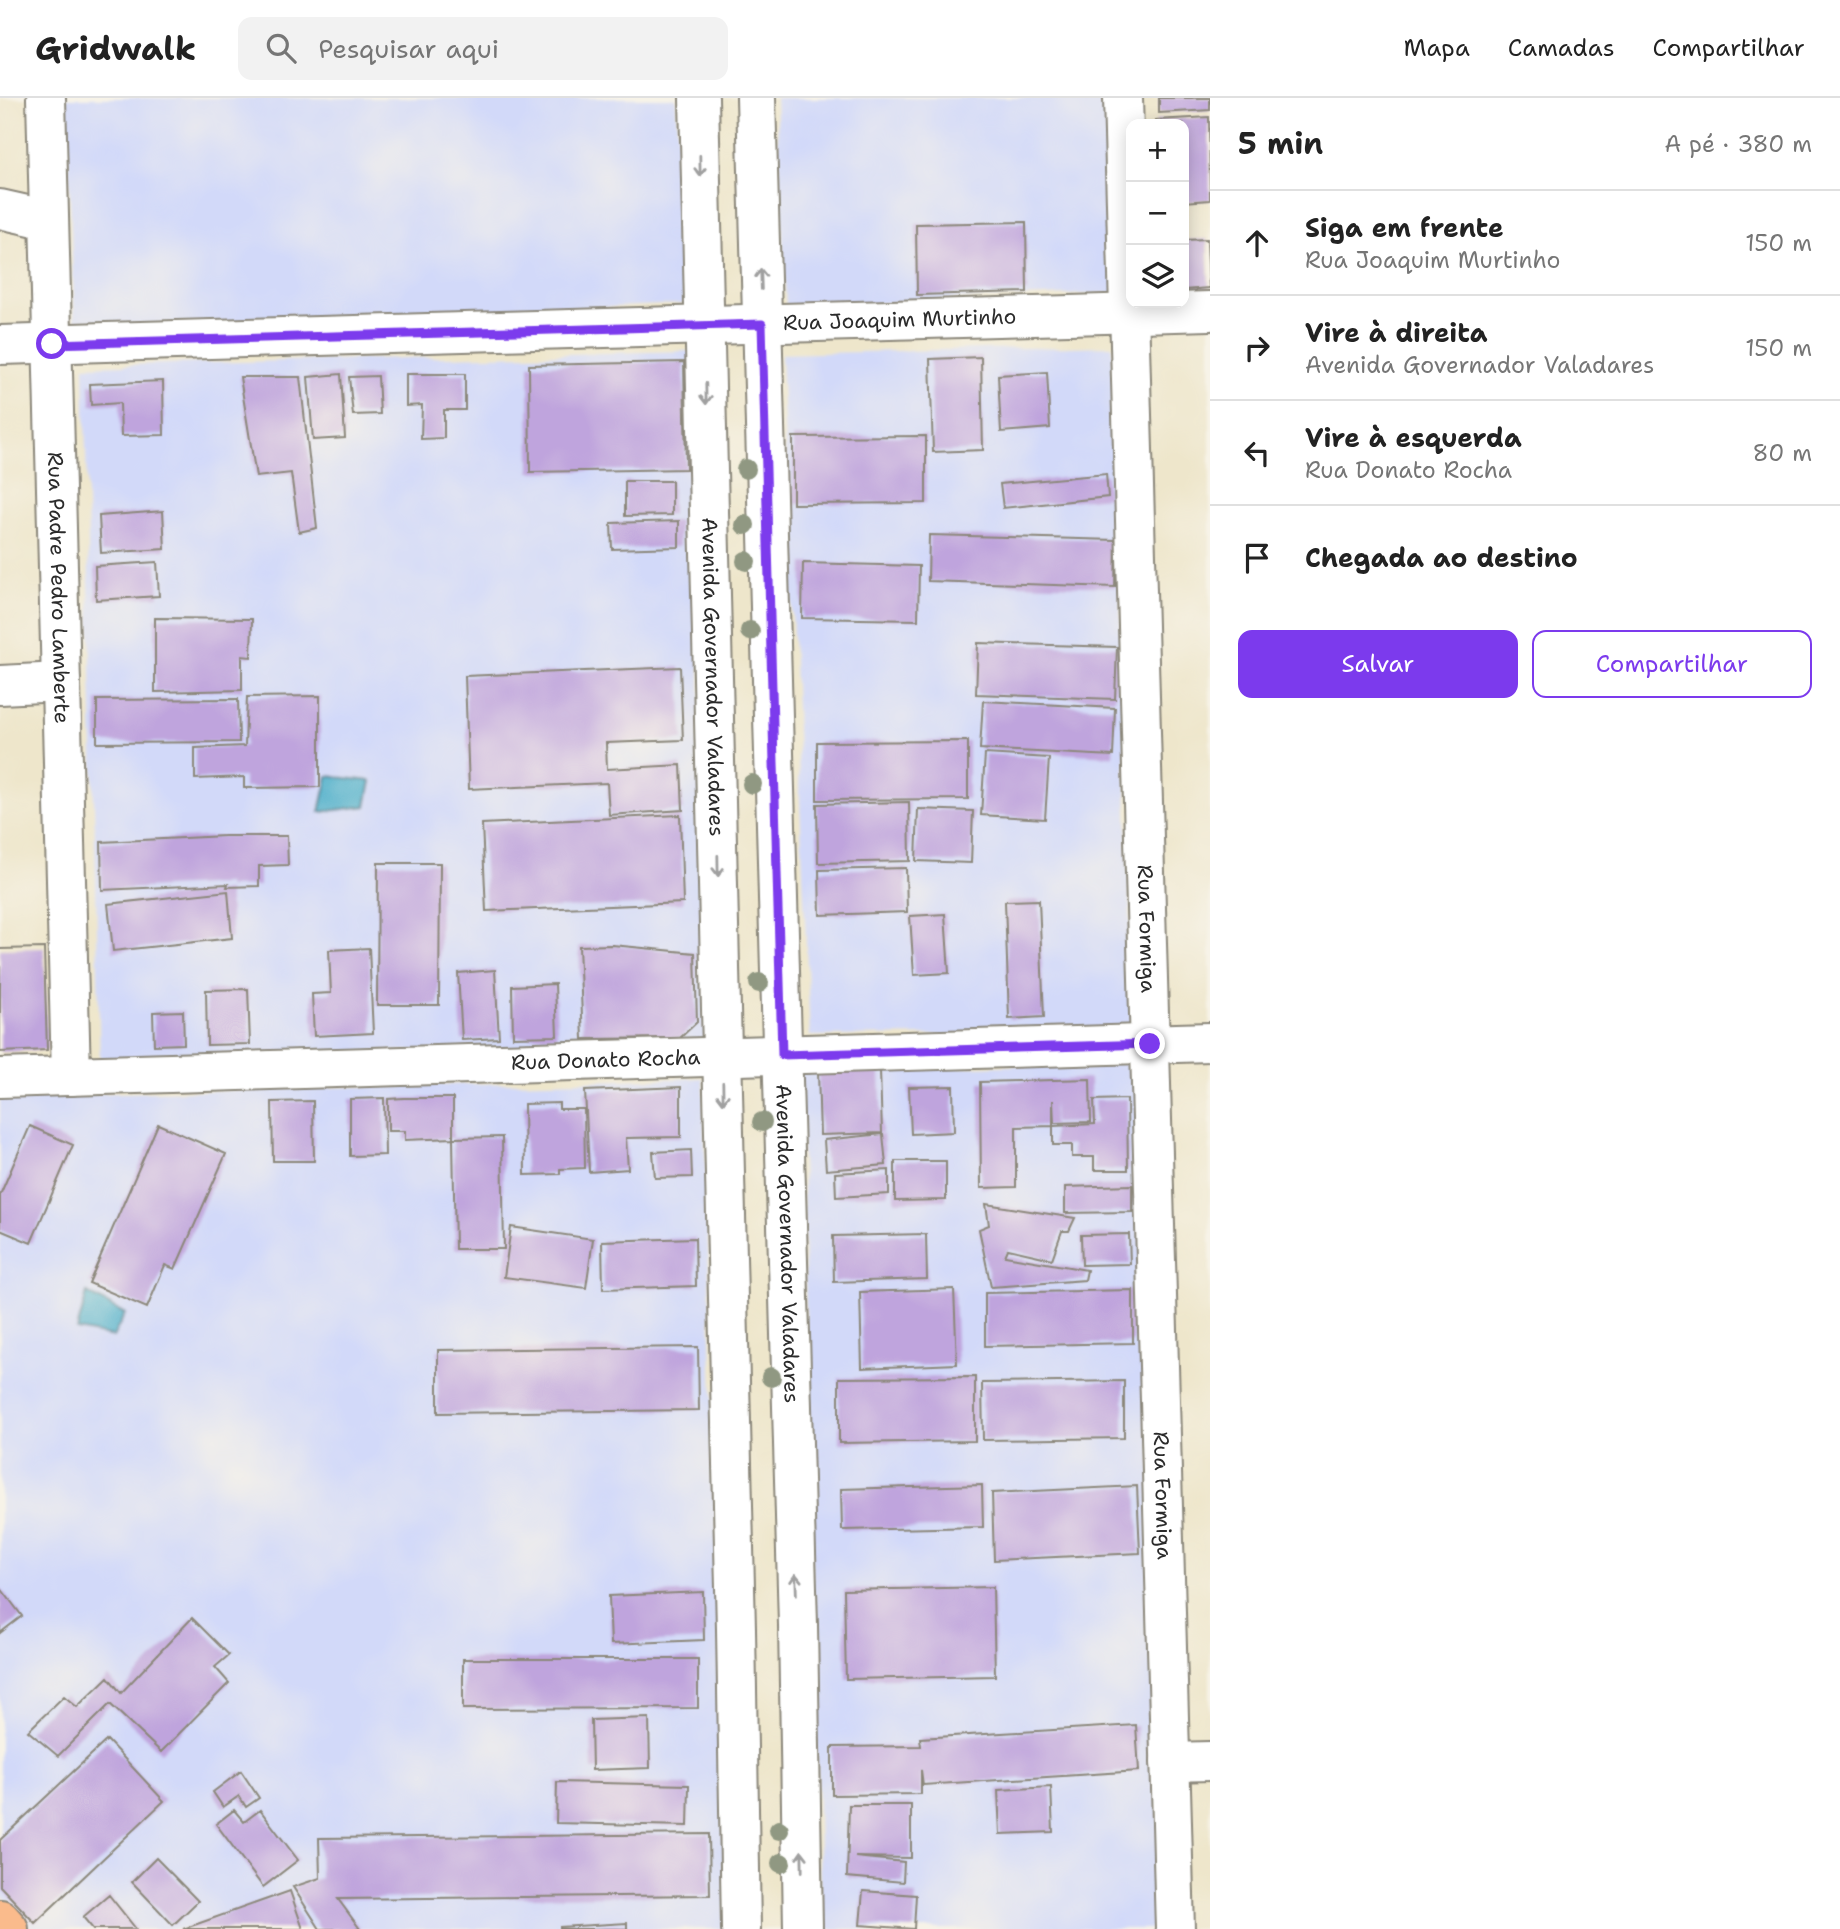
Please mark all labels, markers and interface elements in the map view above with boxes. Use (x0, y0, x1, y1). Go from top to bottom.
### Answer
search box (238, 17, 728, 80)
text: Gridwalk (35, 26, 196, 71)
icon: search (262, 29, 300, 67)
text: Pesquisar aqui (318, 31, 499, 66)
text: Mapa (1403, 32, 1470, 64)
text: Camadas (1508, 32, 1615, 64)
text: Compartilhar (1653, 32, 1805, 64)
map controls (1126, 119, 1189, 308)
button: + (1126, 119, 1189, 182)
text: 5 min (1238, 123, 1323, 164)
text: A pé · 380 m (1665, 129, 1812, 159)
one-way arrow (694, 154, 707, 177)
button: − (1126, 182, 1189, 245)
text: Siga em frente (1305, 210, 1504, 245)
icon: ahead (1238, 224, 1276, 262)
text: 150 m (1745, 228, 1812, 258)
button: layers (1126, 245, 1189, 308)
text: Rua Joaquim Murtinho (1305, 245, 1560, 275)
one-way arrow (754, 268, 767, 291)
street label: Rua Joaquim Murtinho (783, 302, 1017, 337)
text: Vire à direita (1305, 315, 1487, 350)
route start (36, 328, 67, 359)
icon: right (1238, 329, 1276, 367)
text: 150 m (1745, 333, 1812, 363)
text: Avenida Governador Valadares (1305, 350, 1654, 380)
one-way arrow (699, 382, 713, 405)
text: Vire à esquerda (1305, 420, 1522, 455)
icon: left (1238, 434, 1276, 472)
text: 80 m (1753, 438, 1812, 468)
street label: Rua Padre Pedro Lamberte (41, 452, 76, 724)
text: Rua Donato Rocha (1305, 455, 1512, 485)
street label: Avenida Governador Valadares (695, 517, 731, 837)
icon: arrive (1238, 539, 1276, 577)
text: Chegada ao destino (1305, 540, 1578, 575)
button: Salvar (1238, 630, 1518, 698)
button: Compartilhar (1532, 630, 1812, 698)
one-way arrow (711, 854, 724, 877)
street label: Rua Formiga (1131, 864, 1162, 993)
route end (1134, 1028, 1165, 1059)
street label: Rua Donato Rocha (511, 1043, 701, 1077)
one-way arrow (717, 1082, 730, 1105)
street label: Avenida Governador Valadares (769, 1084, 806, 1403)
street label: Rua Formiga (1147, 1431, 1179, 1560)
one-way arrow (790, 1573, 803, 1596)
one-way arrow (795, 1850, 809, 1873)

